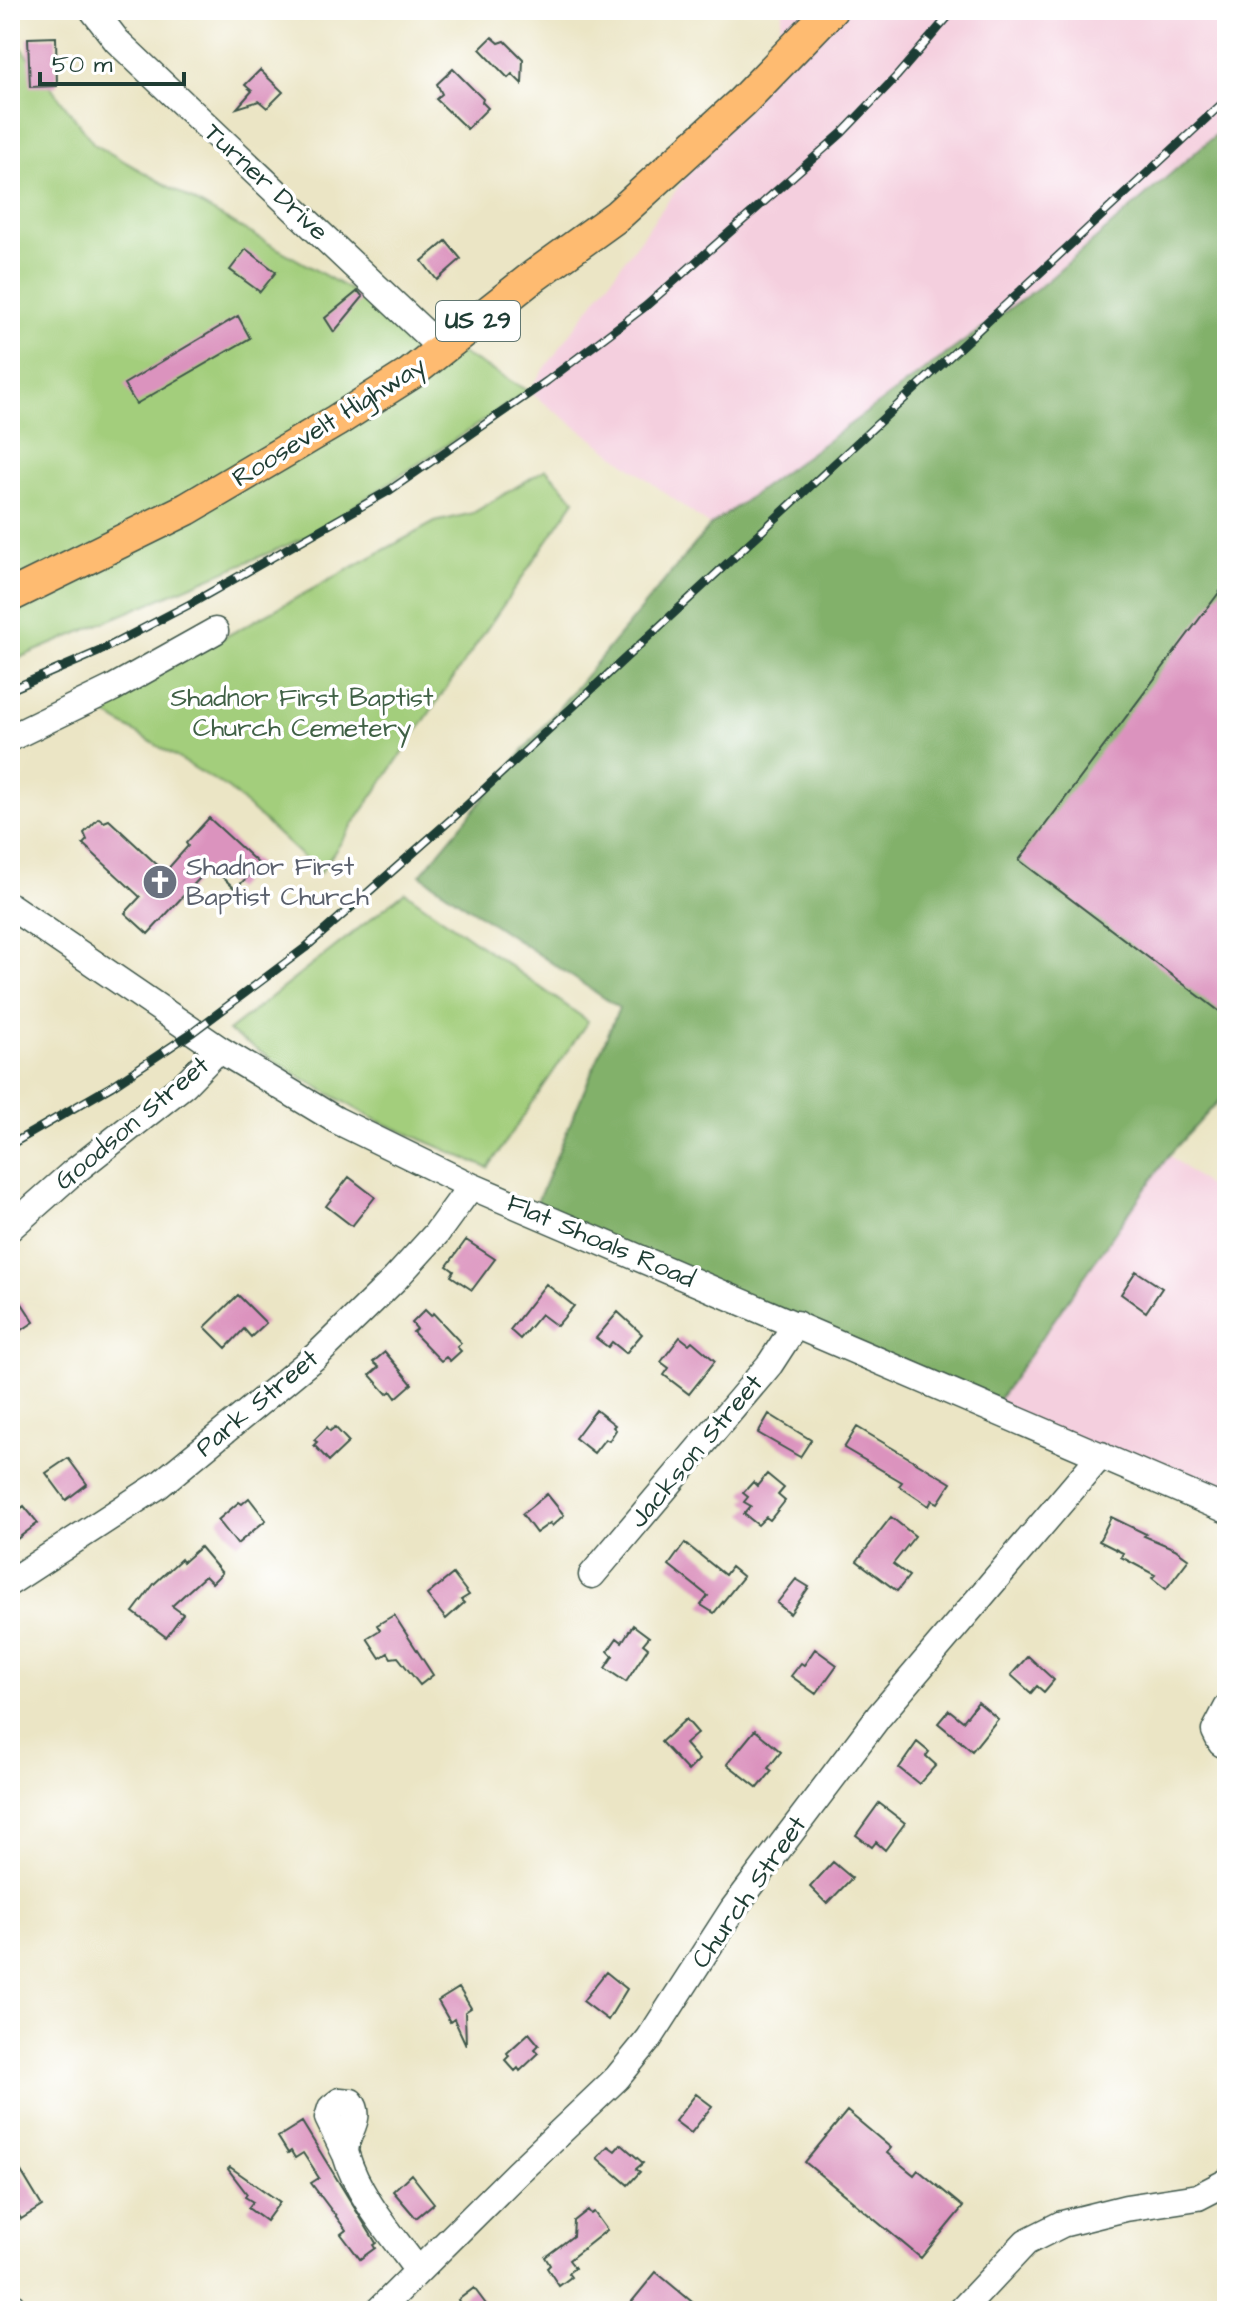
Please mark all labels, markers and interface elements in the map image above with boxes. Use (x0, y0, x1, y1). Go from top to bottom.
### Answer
scale bar (40, 36, 184, 86)
text: 50 m (52, 48, 113, 82)
street label: Turner Drive (196, 115, 336, 249)
road number: US 29 (436, 301, 520, 341)
street label: Roosevelt Highway (225, 348, 434, 498)
park label: Shadnor First Baptist Church Cemetery (171, 680, 434, 748)
place label: Shadnor First Baptist Church (186, 849, 369, 915)
church icon: Shadnor First Baptist Church (141, 863, 179, 901)
street label: Goodson Street (47, 1047, 217, 1198)
street label: Flat Shoals Road (501, 1185, 701, 1297)
street label: Park Street (188, 1340, 327, 1465)
street label: Jackson Street (621, 1366, 771, 1536)
street label: Church Street (683, 1808, 815, 1976)

